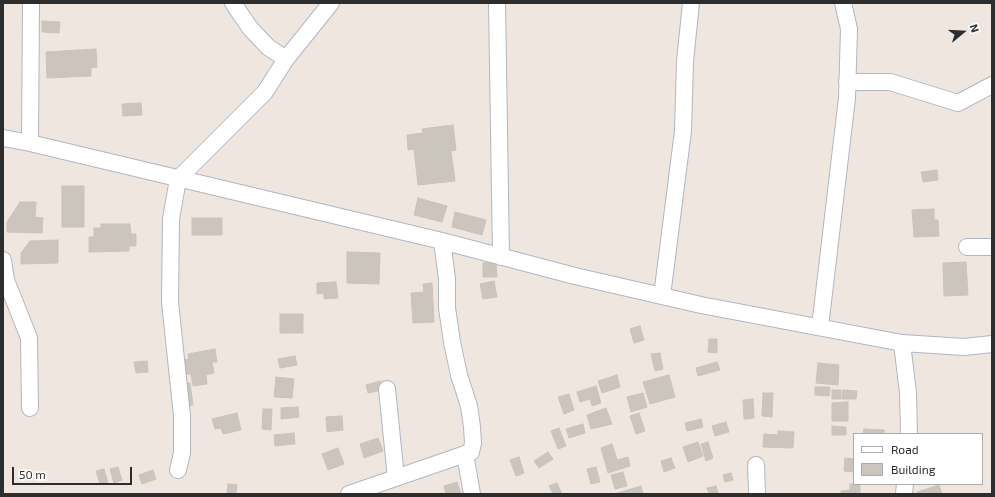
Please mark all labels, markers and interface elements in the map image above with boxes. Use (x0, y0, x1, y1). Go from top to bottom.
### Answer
north arrow (943, 12, 983, 52)
text: N (967, 22, 982, 34)
legend (853, 433, 983, 485)
text: Road (891, 442, 919, 456)
scale bar (14, 459, 134, 485)
text: Building (891, 462, 935, 476)
text: 50 m (19, 467, 46, 481)

